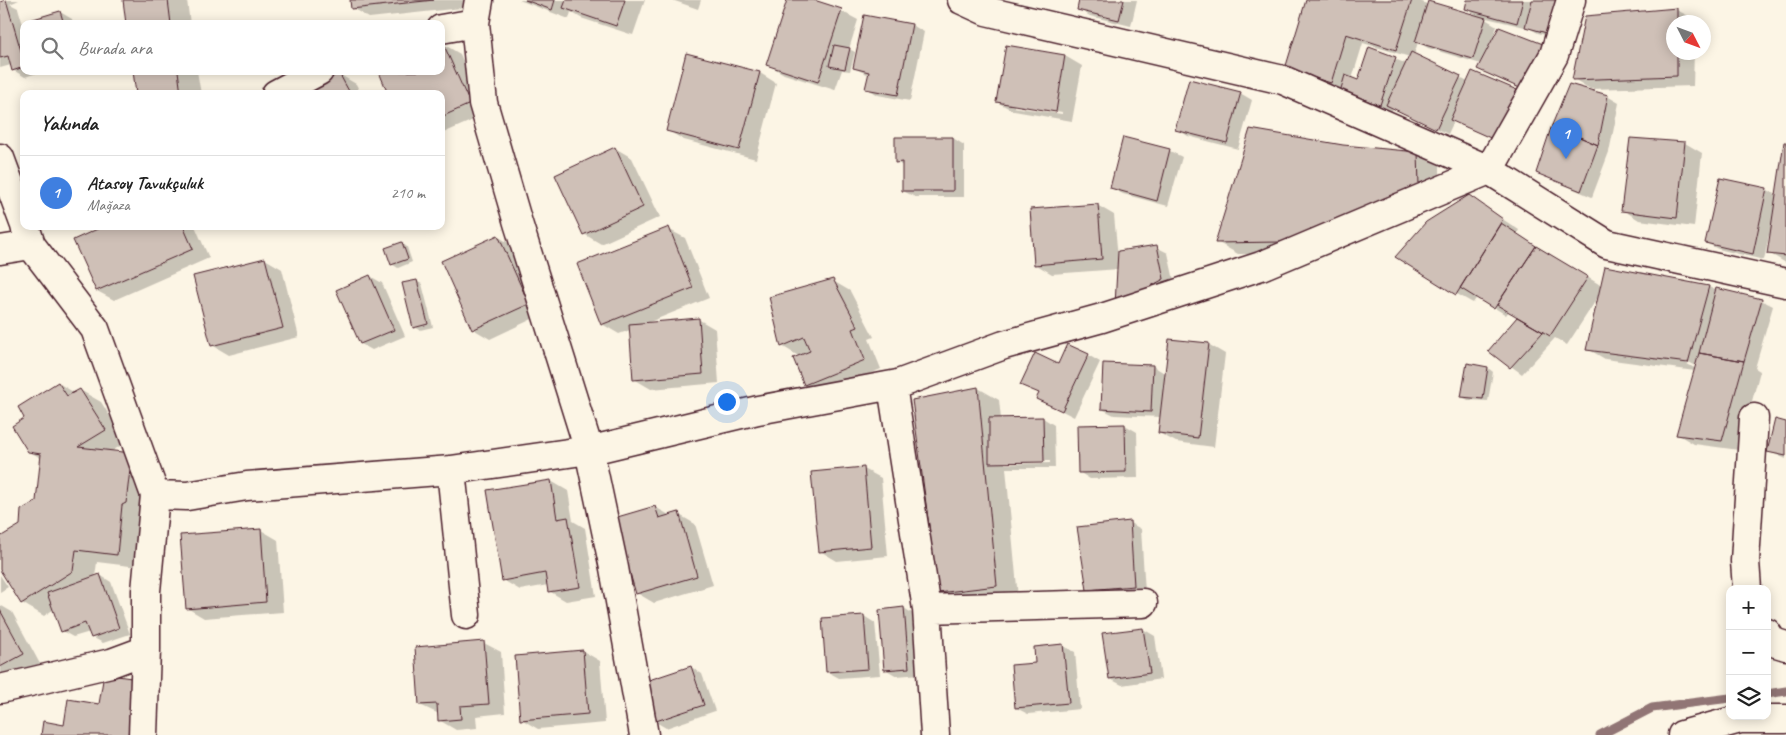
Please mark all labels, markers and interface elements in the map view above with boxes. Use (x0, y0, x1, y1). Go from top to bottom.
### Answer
north arrow (1666, 15, 1711, 60)
search box (20, 20, 445, 75)
icon: search (38, 34, 66, 62)
text: Burada ara (78, 36, 152, 60)
text: Yakında (40, 110, 98, 136)
pin: 1 (1550, 118, 1582, 159)
text: Atasoy Tavukçuluk (87, 171, 203, 195)
text: 1 (52, 183, 60, 203)
text: 210 m (391, 183, 425, 203)
text: Mağaza (87, 195, 130, 215)
your location (714, 389, 740, 415)
map controls (1726, 585, 1771, 720)
button: + (1726, 585, 1771, 630)
button: − (1726, 630, 1771, 675)
button: layers (1726, 675, 1771, 720)

